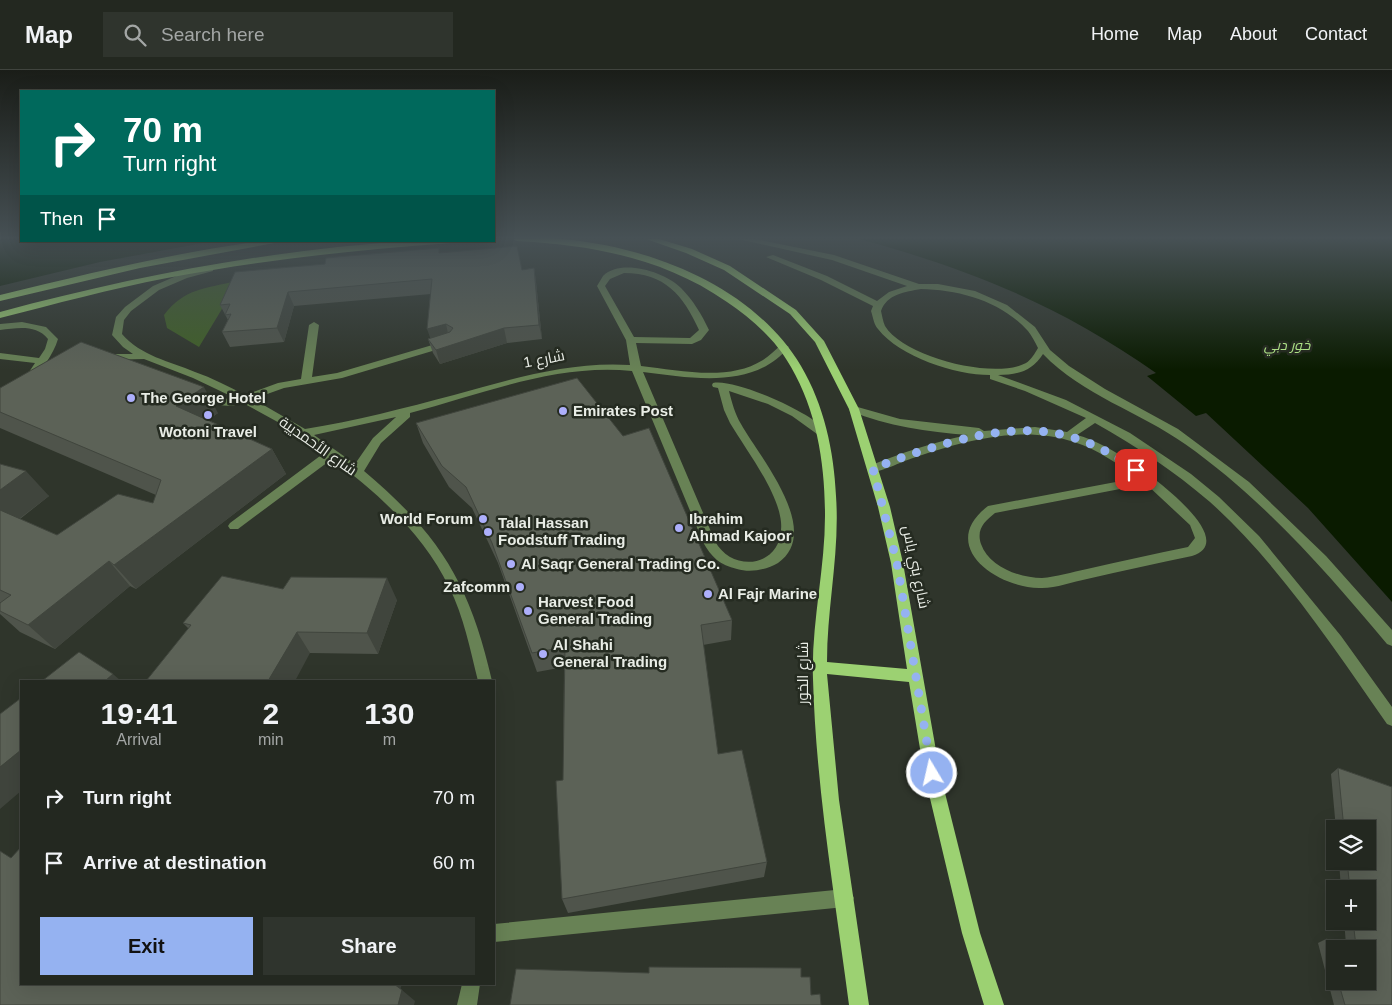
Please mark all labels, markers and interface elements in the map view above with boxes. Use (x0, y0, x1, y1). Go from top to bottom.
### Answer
search box (103, 12, 453, 57)
text: Map (25, 21, 73, 48)
icon: search (121, 21, 149, 49)
text: Search here (161, 24, 265, 45)
text: Home (1091, 24, 1139, 44)
text: Map (1167, 24, 1202, 44)
text: About (1230, 24, 1277, 44)
text: Contact (1305, 24, 1367, 44)
icon: right (40, 110, 105, 175)
text: 70 m (123, 110, 203, 149)
text: Turn right (123, 151, 216, 176)
icon: arrive (93, 205, 121, 233)
text: Then (40, 208, 83, 229)
water label: خور دبي (1264, 337, 1311, 357)
street label: شارع 1 (522, 346, 567, 374)
place label: The George Hotel (141, 389, 266, 406)
marker: The George Hotel (125, 392, 137, 404)
place label: Emirates Post (573, 402, 673, 419)
marker: Emirates Post (557, 405, 569, 417)
marker: Wotoni Travel (202, 409, 214, 421)
street label: شارع الأحمديية (275, 413, 360, 481)
place label: Wotoni Travel (159, 423, 257, 440)
pin (1115, 449, 1157, 491)
icon: arrive (1122, 456, 1150, 484)
place label: World Forum (380, 510, 473, 527)
place label: Ibrahim Ahmad Kajoor (689, 510, 792, 544)
marker: World Forum (477, 513, 489, 525)
place label: Talal Hassan Foodstuff Trading (498, 514, 625, 548)
marker: Ibrahim Ahmad Kajoor (673, 522, 685, 534)
street label: شارع بني ياس (895, 524, 934, 611)
marker: Talal Hassan Foodstuff Trading (482, 526, 494, 538)
place label: Al Saqr General Trading Co. (521, 555, 720, 572)
marker: Al Saqr General Trading Co. (505, 558, 517, 570)
place label: Zafcomm (443, 578, 510, 595)
marker: Zafcomm (514, 581, 526, 593)
place label: Al Fajr Marine (718, 585, 817, 602)
marker: Al Fajr Marine (702, 588, 714, 600)
place label: Harvest Food General Trading (538, 593, 652, 627)
marker: Harvest Food General Trading (522, 605, 534, 617)
place label: Al Shahi General Trading (553, 636, 667, 670)
street label: شارع الخور (794, 641, 814, 706)
marker: Al Shahi General Trading (537, 648, 549, 660)
text: 19:41 (101, 697, 177, 730)
text: 2 (262, 697, 279, 730)
text: 130 (364, 697, 414, 730)
text: Arrival (116, 731, 162, 748)
text: min (258, 731, 284, 748)
text: m (383, 731, 396, 748)
position arrow (905, 746, 957, 798)
icon: right (40, 784, 68, 812)
text: Turn right (83, 787, 171, 808)
text: 70 m (433, 787, 475, 808)
map controls (1326, 820, 1376, 990)
button: layers (1326, 820, 1376, 870)
icon: arrive (40, 849, 68, 877)
text: Arrive at destination (83, 852, 267, 873)
text: 60 m (433, 852, 475, 873)
button: + (1326, 880, 1376, 930)
button: Exit (40, 917, 253, 975)
button: Share (263, 917, 475, 975)
button: − (1326, 940, 1376, 990)

